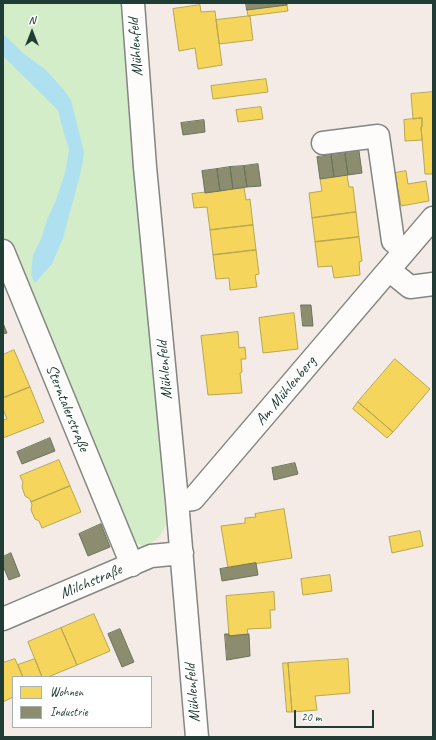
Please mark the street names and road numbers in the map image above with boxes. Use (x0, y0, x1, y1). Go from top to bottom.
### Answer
street label: Mühlenfeld (124, 17, 148, 77)
street label: Mühlenfeld (153, 340, 177, 400)
street label: Am Mühlenberg (252, 352, 320, 430)
street label: Sterntalerstraße (41, 362, 93, 454)
street label: Milchstraße (57, 560, 125, 604)
street label: Mühlenfeld (181, 663, 205, 723)

